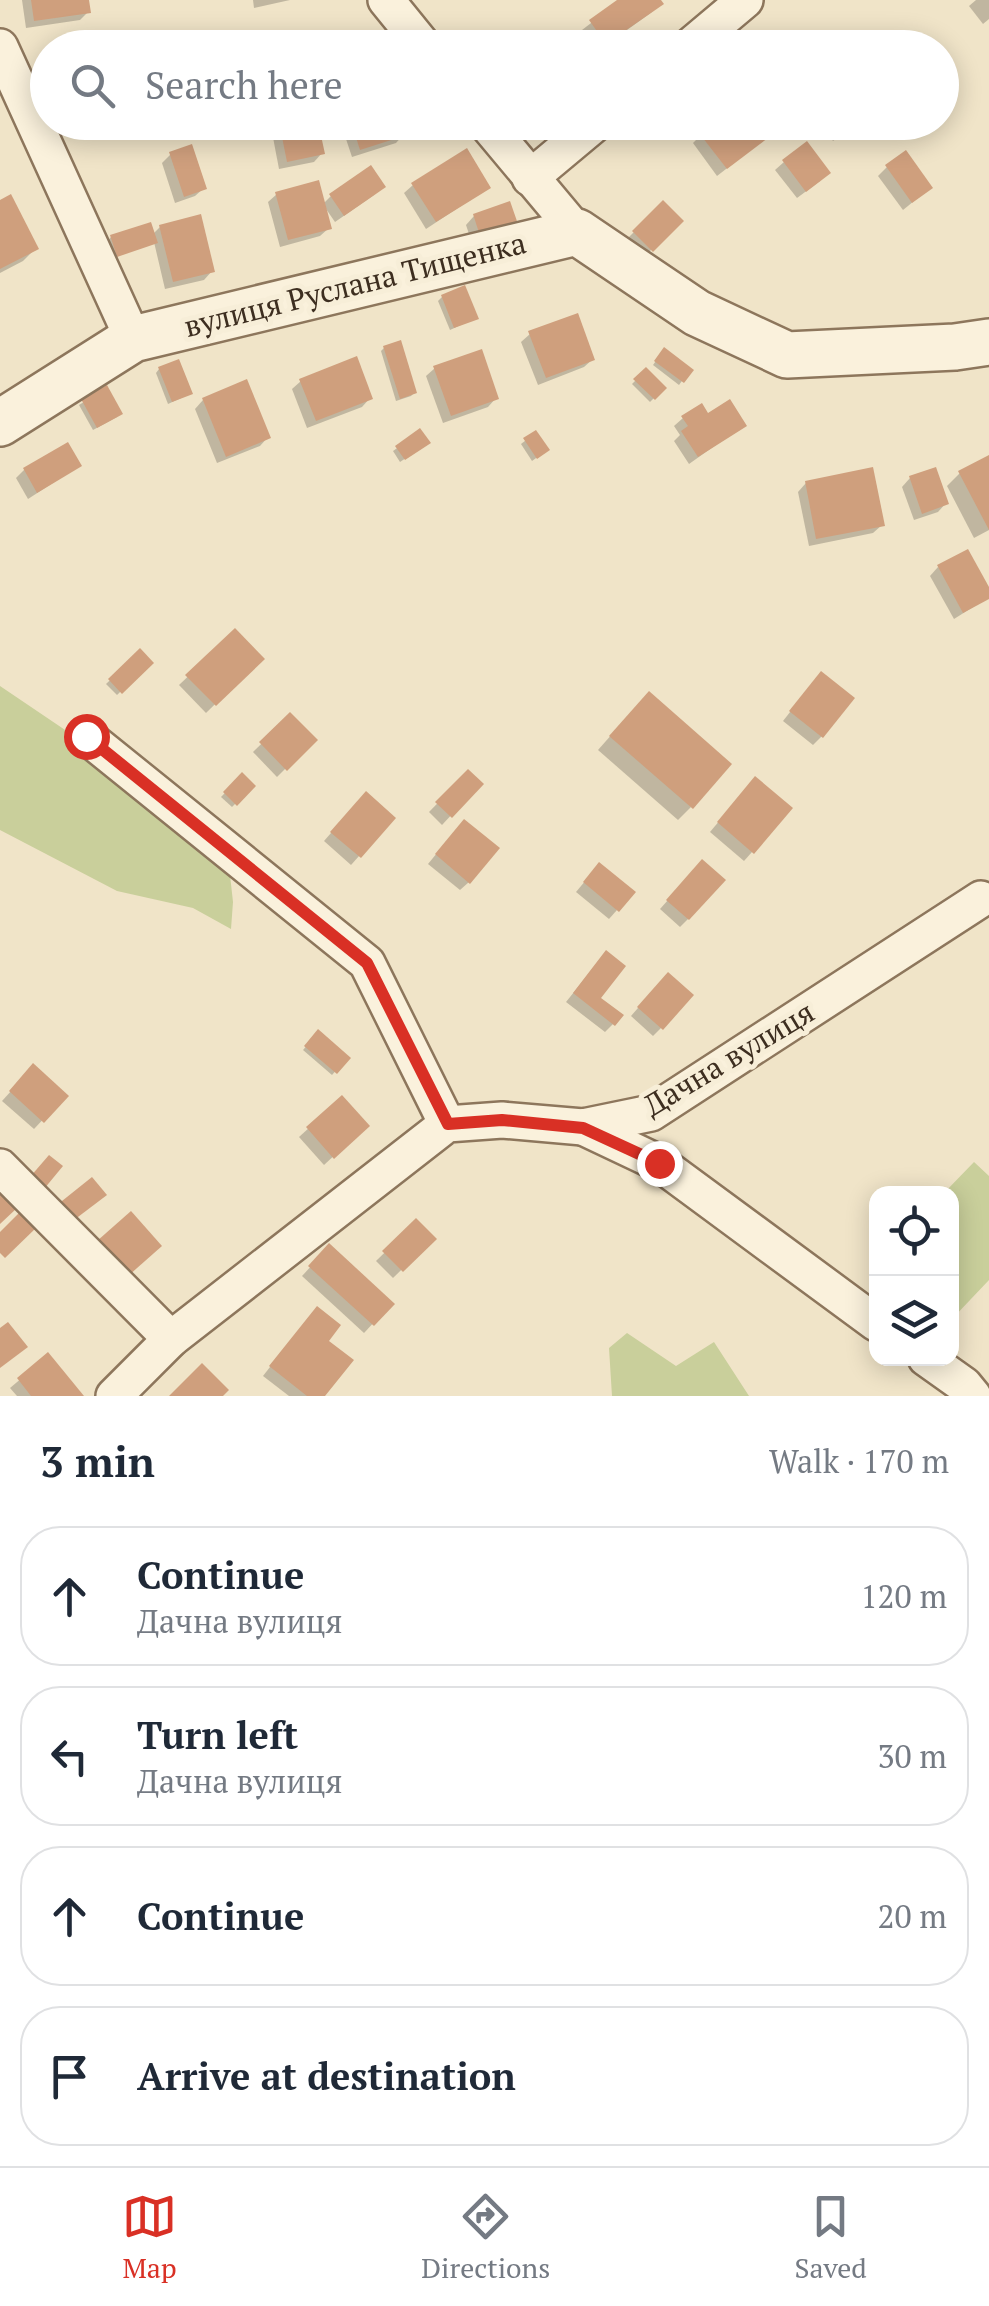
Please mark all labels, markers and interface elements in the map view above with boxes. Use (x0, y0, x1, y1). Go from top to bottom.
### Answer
search box (30, 30, 959, 140)
icon: search (65, 58, 120, 113)
text: Search here (145, 60, 343, 110)
street label: вулиця Руслана Тищенка (180, 222, 530, 346)
route start (64, 714, 110, 760)
street label: Дачна вулиця (636, 991, 821, 1125)
route end (637, 1141, 683, 1187)
map controls (869, 1186, 959, 1366)
button: locate (869, 1186, 959, 1276)
button: layers (869, 1276, 959, 1366)
text: 3 min (40, 1433, 155, 1489)
text: Walk · 170 m (769, 1440, 949, 1482)
text: Continue (137, 1550, 304, 1600)
icon: ahead (42, 1569, 97, 1624)
text: 120 m (860, 1575, 947, 1617)
text: Дачна вулиця (137, 1600, 342, 1642)
text: Turn left (137, 1710, 298, 1760)
icon: left (42, 1729, 97, 1784)
text: 30 m (877, 1735, 947, 1777)
text: Дачна вулиця (137, 1760, 342, 1802)
icon: ahead (42, 1889, 97, 1944)
text: Continue (137, 1891, 304, 1941)
text: 20 m (877, 1895, 947, 1937)
icon: arrive (42, 2049, 97, 2104)
text: Arrive at destination (137, 2051, 516, 2101)
tab: Map (122, 2189, 177, 2286)
tab: Directions (421, 2189, 550, 2286)
tab: Saved (794, 2189, 867, 2286)

